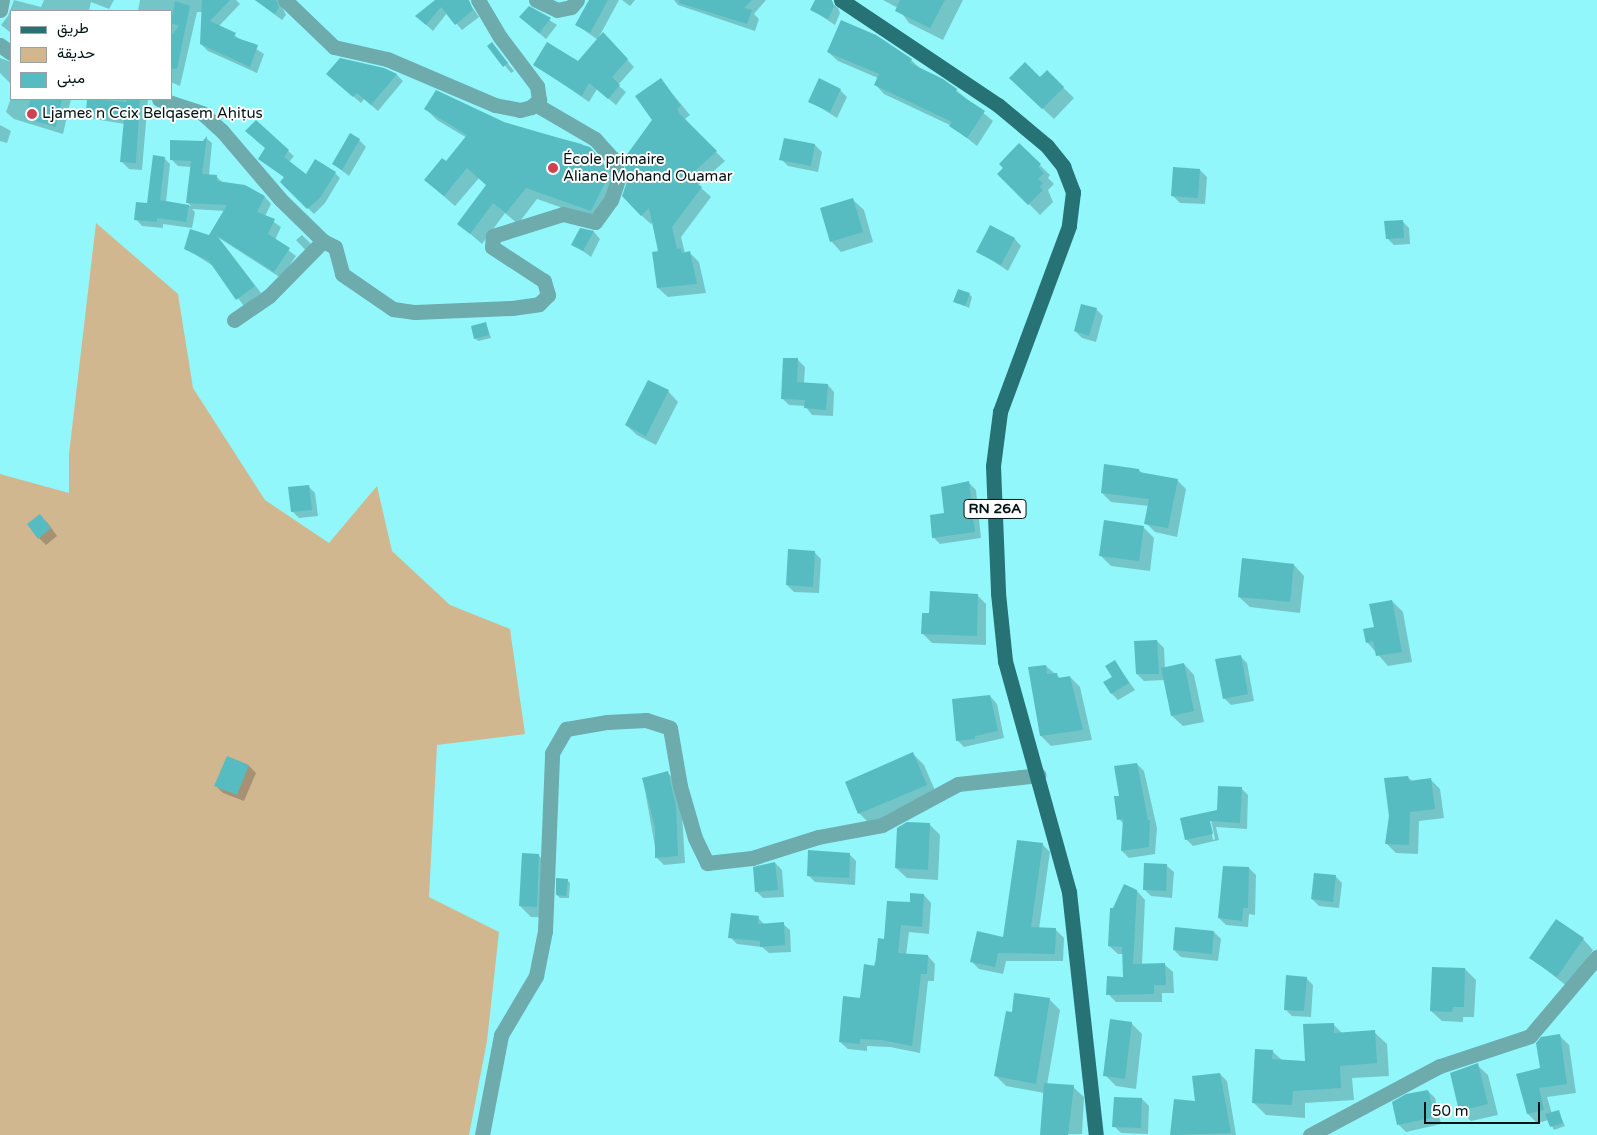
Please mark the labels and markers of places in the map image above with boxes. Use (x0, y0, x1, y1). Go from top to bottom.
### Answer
place label: Ljameɛ n Ccix Belqasem Aḥiṭus (42, 105, 263, 123)
marker: Ljameɛ n Ccix Belqasem Aḥiṭus (26, 108, 38, 120)
place label: École primaire Aliane Mohand Ouamar (563, 150, 733, 185)
marker: École primaire Aliane Mohand Ouamar (547, 162, 559, 174)

